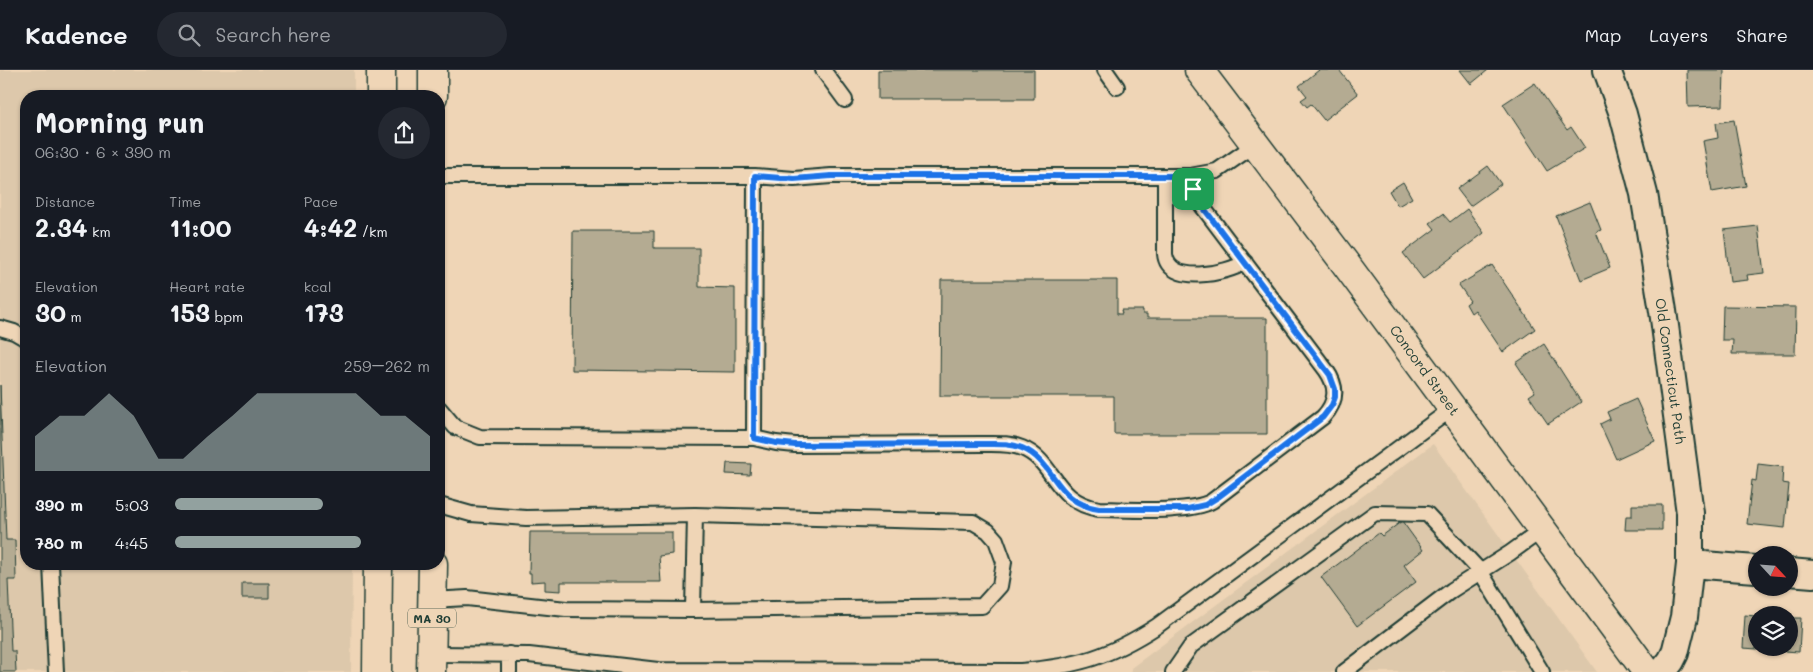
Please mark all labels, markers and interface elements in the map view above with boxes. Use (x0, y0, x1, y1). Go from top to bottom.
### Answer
search box (157, 12, 507, 57)
text: Kadence (25, 19, 127, 50)
icon: search (175, 21, 203, 49)
text: Search here (215, 22, 331, 47)
text: Map (1585, 23, 1621, 47)
text: Layers (1649, 23, 1708, 47)
text: Share (1736, 23, 1788, 47)
text: Morning run (35, 104, 204, 140)
button: share (378, 107, 430, 159)
text: 06:30 · 6 × 390 m (35, 141, 171, 162)
pin (1172, 168, 1214, 210)
icon: arrive (1179, 175, 1207, 203)
text: Distance (35, 192, 95, 211)
text: Time (169, 192, 201, 211)
text: Pace (304, 192, 338, 211)
text: 2.34 (35, 211, 88, 243)
text: 11:00 (169, 211, 232, 243)
text: 4:42 (304, 211, 357, 243)
text: km (88, 222, 111, 241)
text: /km (357, 222, 388, 241)
text: Elevation (35, 277, 98, 296)
text: Heart rate (169, 277, 245, 296)
text: kcal (304, 277, 332, 296)
text: 30 (35, 296, 66, 328)
text: 153 (169, 296, 210, 328)
text: 173 (304, 296, 344, 328)
street label: Old Connecticut Path (1651, 297, 1691, 445)
text: m (66, 307, 82, 326)
text: bpm (210, 307, 243, 326)
street label: Concord Street (1386, 321, 1464, 419)
text: Elevation (35, 355, 107, 376)
text: 259–262 m (344, 355, 430, 376)
text: 390 m (35, 494, 83, 515)
text: 5:03 (115, 494, 149, 515)
text: 780 m (35, 532, 83, 553)
text: 4:45 (115, 532, 148, 553)
north arrow (1748, 546, 1798, 596)
map controls (1748, 546, 1798, 656)
button: layers (1748, 606, 1798, 656)
road number: MA 30 (408, 608, 456, 628)

